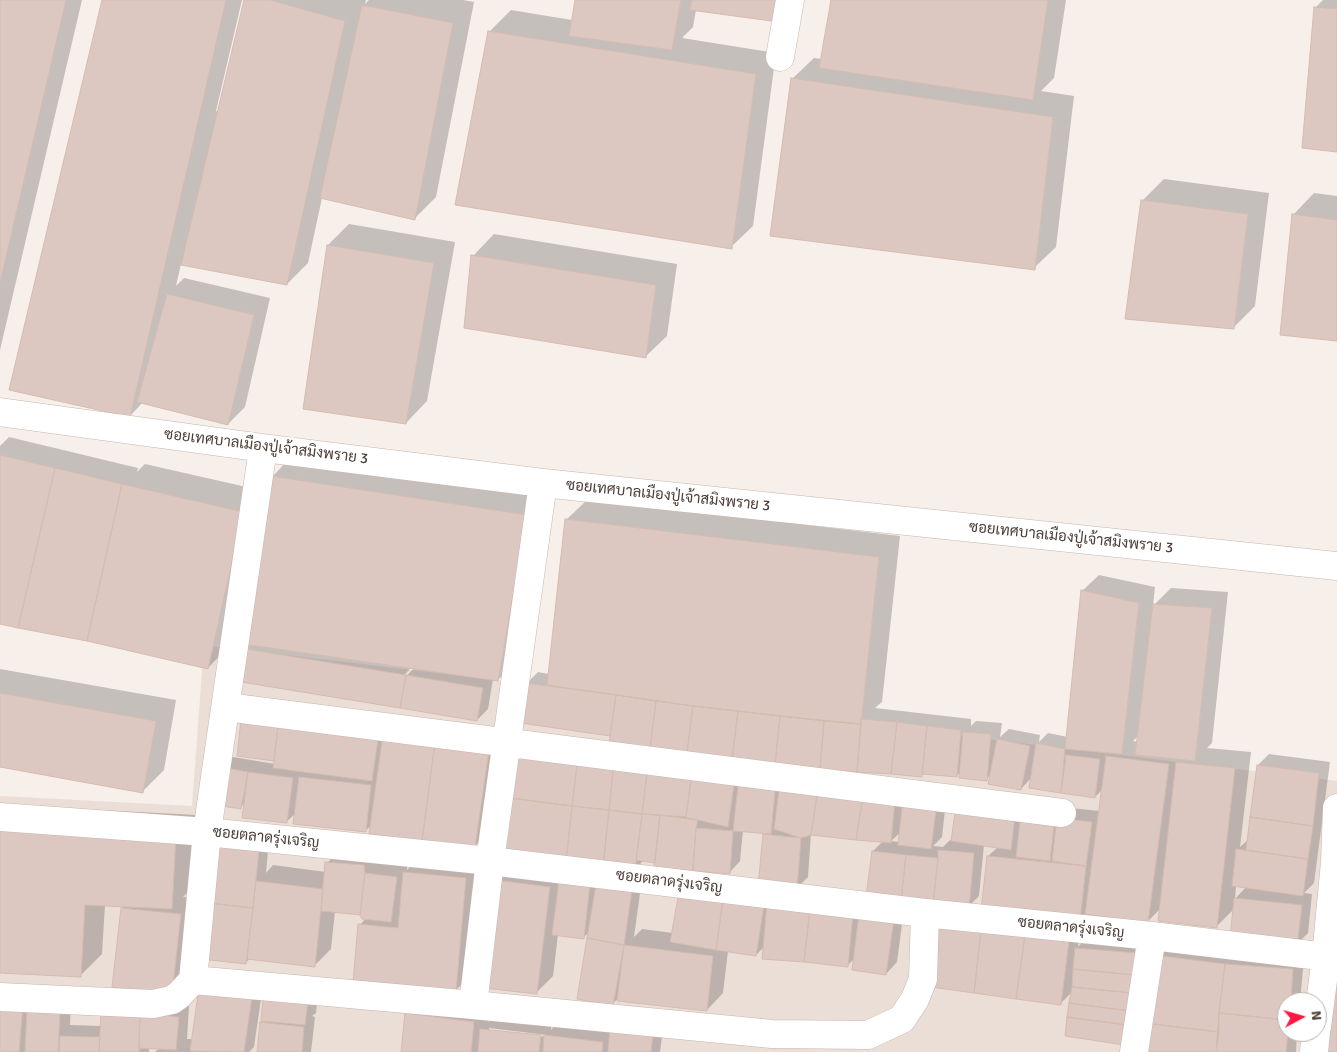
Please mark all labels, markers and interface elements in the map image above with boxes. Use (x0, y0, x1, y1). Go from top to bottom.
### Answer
street label: ซอยเทศบาลเมืองปู่เจ้าสมิงพราย 3 (163, 426, 369, 468)
street label: ซอยเทศบาลเมืองปู่เจ้าสมิงพราย 3 (565, 476, 771, 516)
street label: ซอยเทศบาลเมืองปู่เจ้าสมิงพราย 3 (968, 518, 1174, 558)
street label: ซอยตลาดรุ่งเจริญ (212, 823, 320, 853)
street label: ซอยตลาดรุ่งเจริญ (615, 867, 723, 897)
street label: ซอยตลาดรุ่งเจริญ (1017, 913, 1125, 943)
north arrow (1277, 992, 1327, 1042)
text: N (1307, 1010, 1325, 1021)

